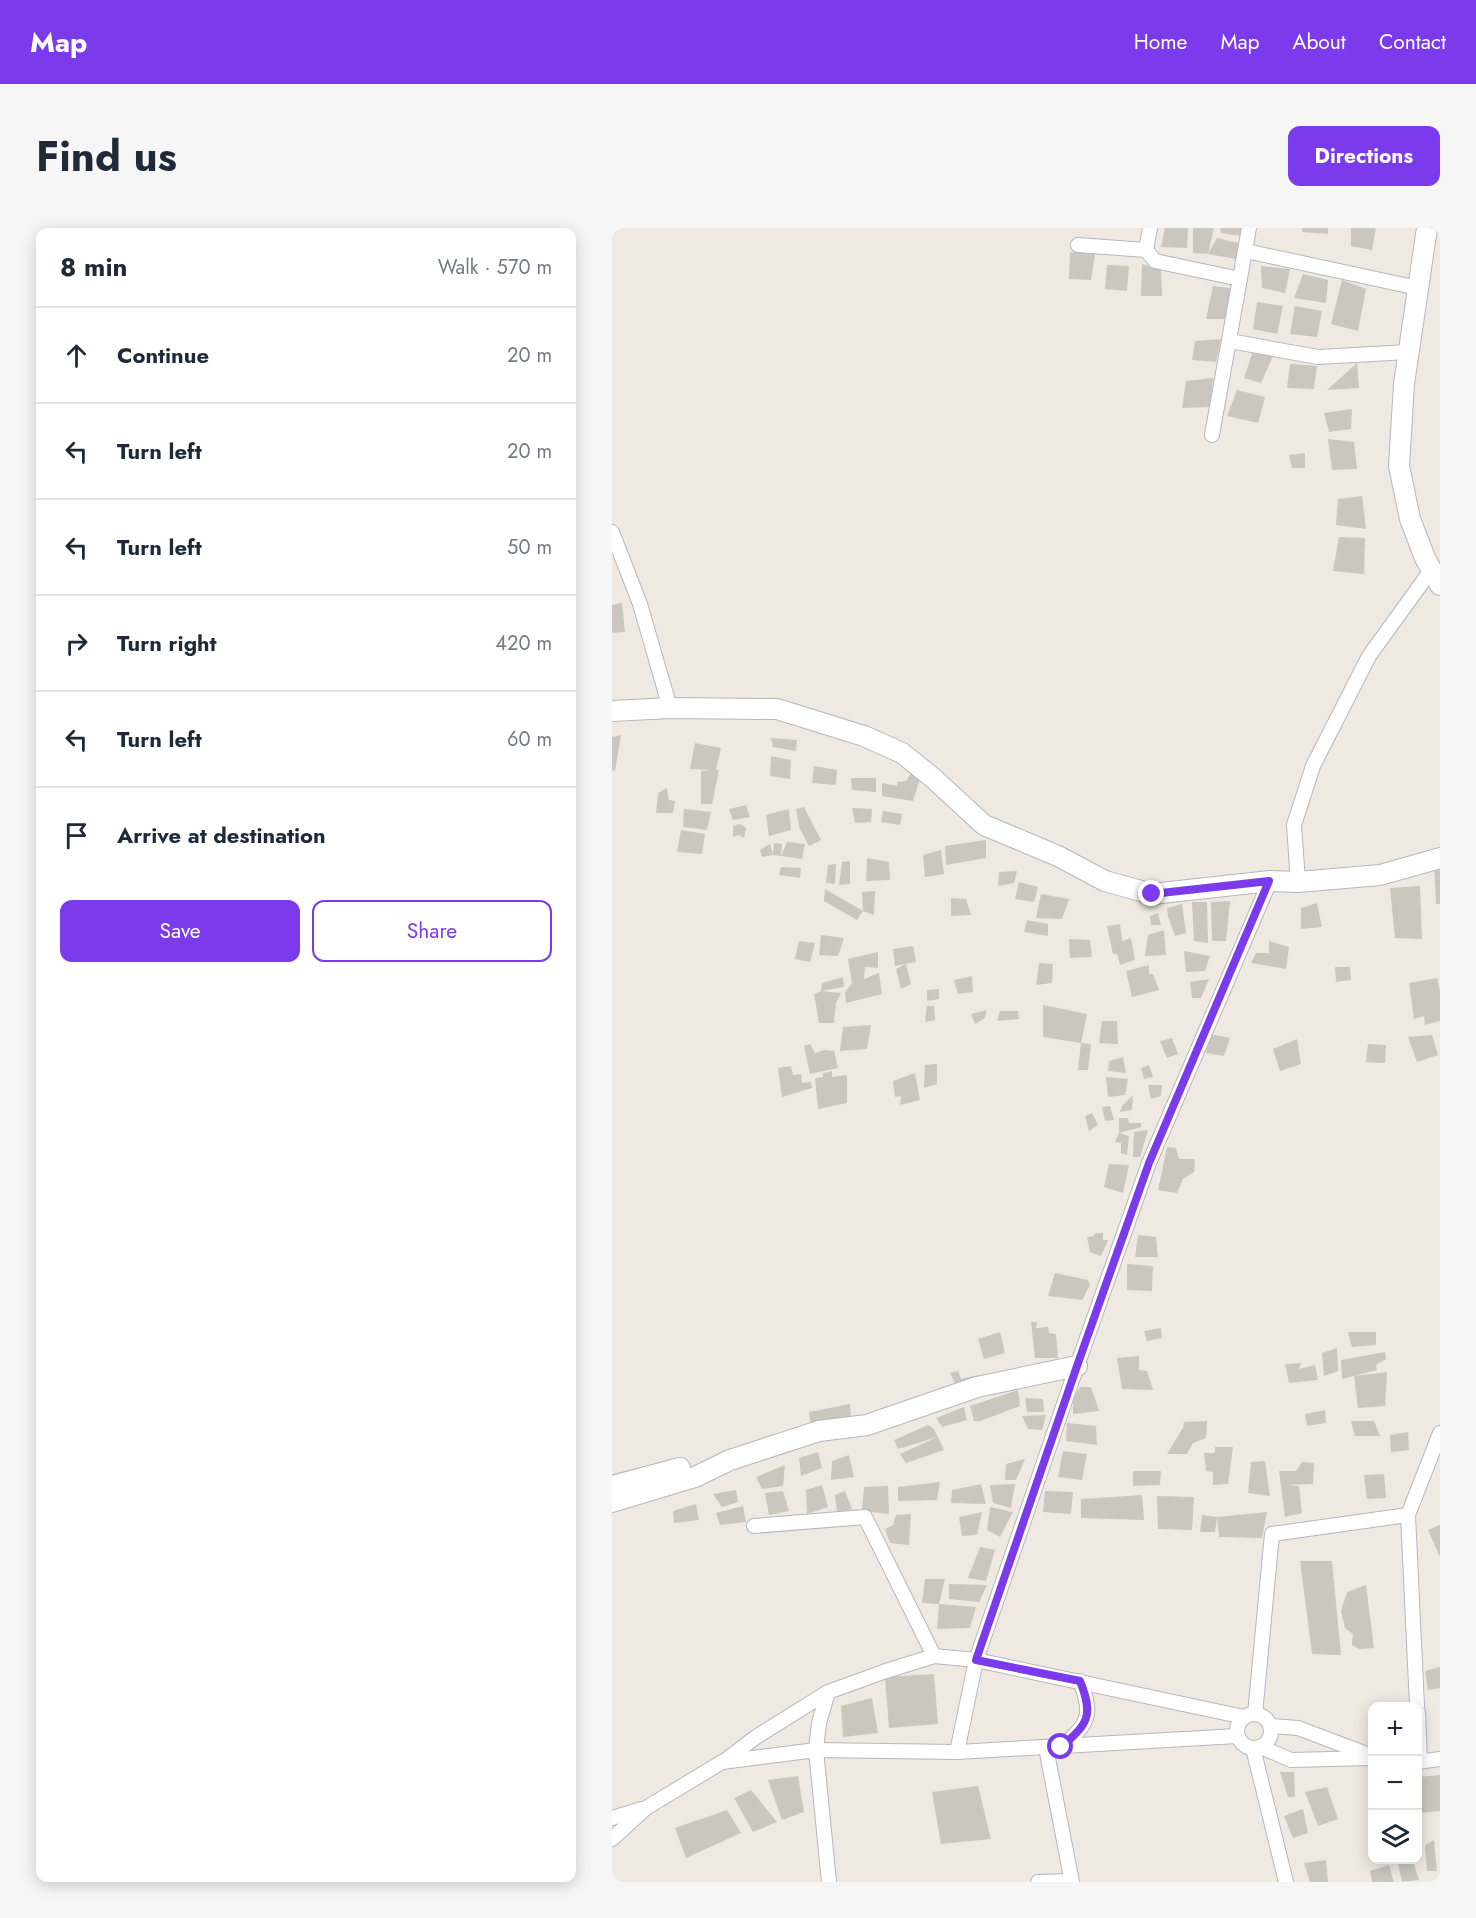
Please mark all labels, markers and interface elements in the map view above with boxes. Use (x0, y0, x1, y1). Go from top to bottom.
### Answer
text: Map (30, 22, 87, 63)
text: Home (1134, 27, 1187, 57)
text: Map (1220, 27, 1260, 57)
text: About (1293, 27, 1346, 57)
text: Contact (1379, 27, 1446, 57)
text: Find us (36, 126, 177, 187)
button: Directions (1288, 126, 1440, 186)
text: 8 min (60, 248, 128, 286)
text: Walk · 570 m (438, 253, 552, 282)
icon: ahead (60, 339, 93, 372)
text: Continue (117, 339, 209, 371)
text: 20 m (507, 341, 552, 370)
icon: left (60, 435, 93, 468)
text: Turn left (117, 435, 202, 467)
text: 20 m (507, 437, 552, 466)
icon: left (60, 531, 93, 564)
text: Turn left (117, 531, 202, 563)
text: 50 m (507, 533, 552, 562)
icon: right (60, 627, 93, 660)
text: Turn right (117, 627, 217, 659)
text: 420 m (495, 629, 552, 658)
icon: left (60, 723, 93, 756)
text: Turn left (117, 723, 202, 755)
text: 60 m (507, 725, 552, 754)
icon: arrive (60, 819, 93, 852)
text: Arrive at destination (117, 819, 326, 851)
route end (1138, 880, 1164, 906)
button: Save (60, 900, 300, 962)
button: Share (312, 900, 552, 962)
map controls (1368, 1702, 1422, 1864)
button: + (1368, 1702, 1422, 1756)
route start (1047, 1733, 1073, 1759)
button: − (1368, 1756, 1422, 1810)
button: layers (1368, 1810, 1422, 1864)

